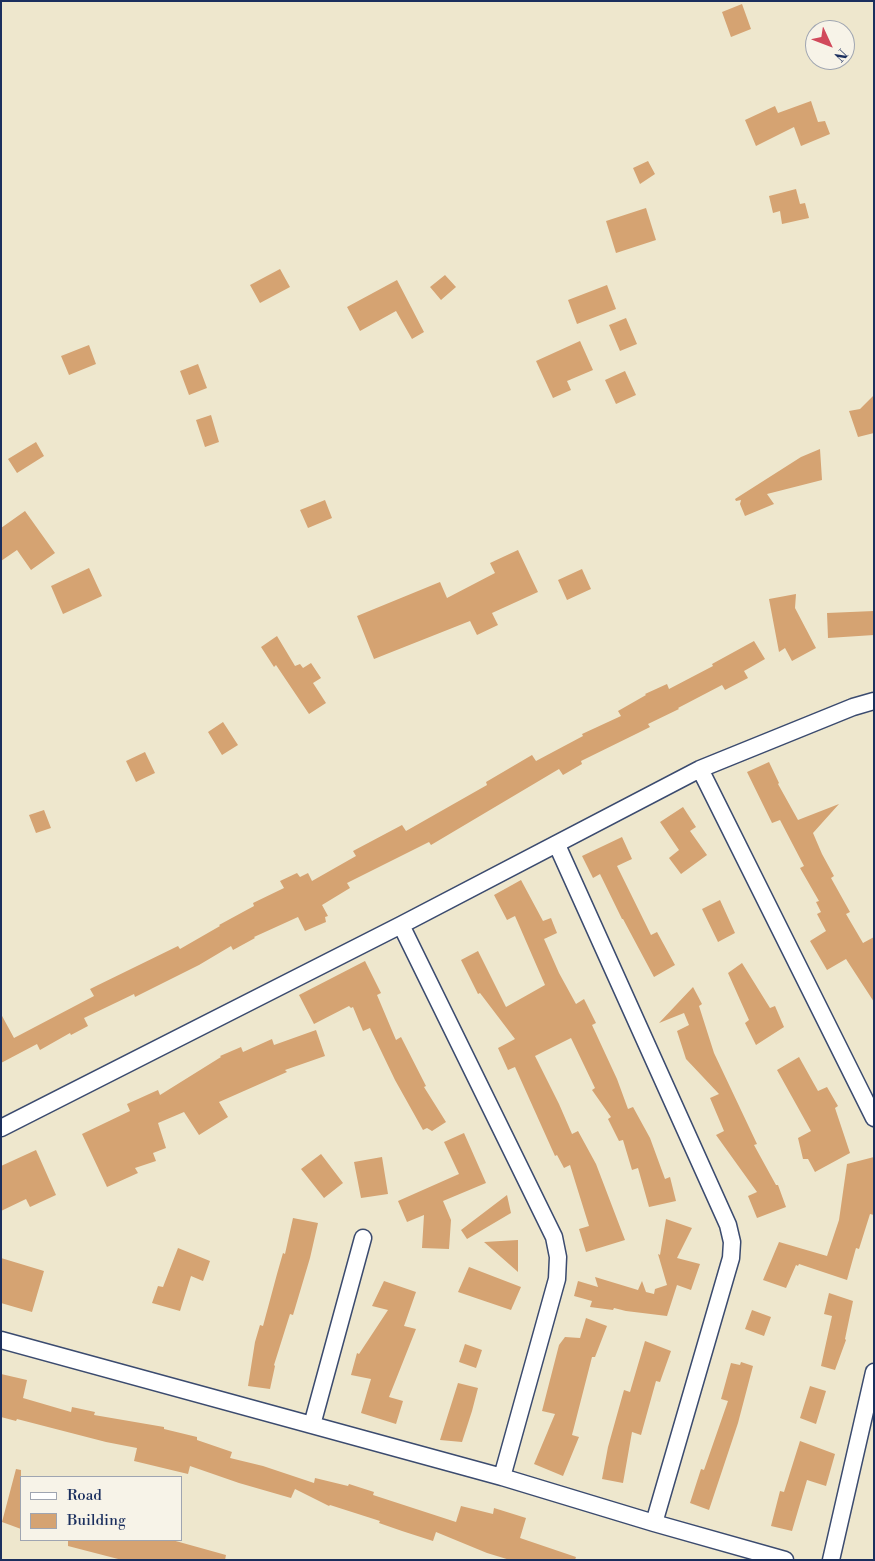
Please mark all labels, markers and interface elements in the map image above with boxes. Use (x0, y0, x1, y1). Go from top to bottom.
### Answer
north arrow (805, 20, 855, 70)
text: N (830, 44, 851, 65)
legend (20, 1476, 182, 1541)
text: Road (67, 1486, 102, 1505)
text: Building (67, 1511, 126, 1530)

